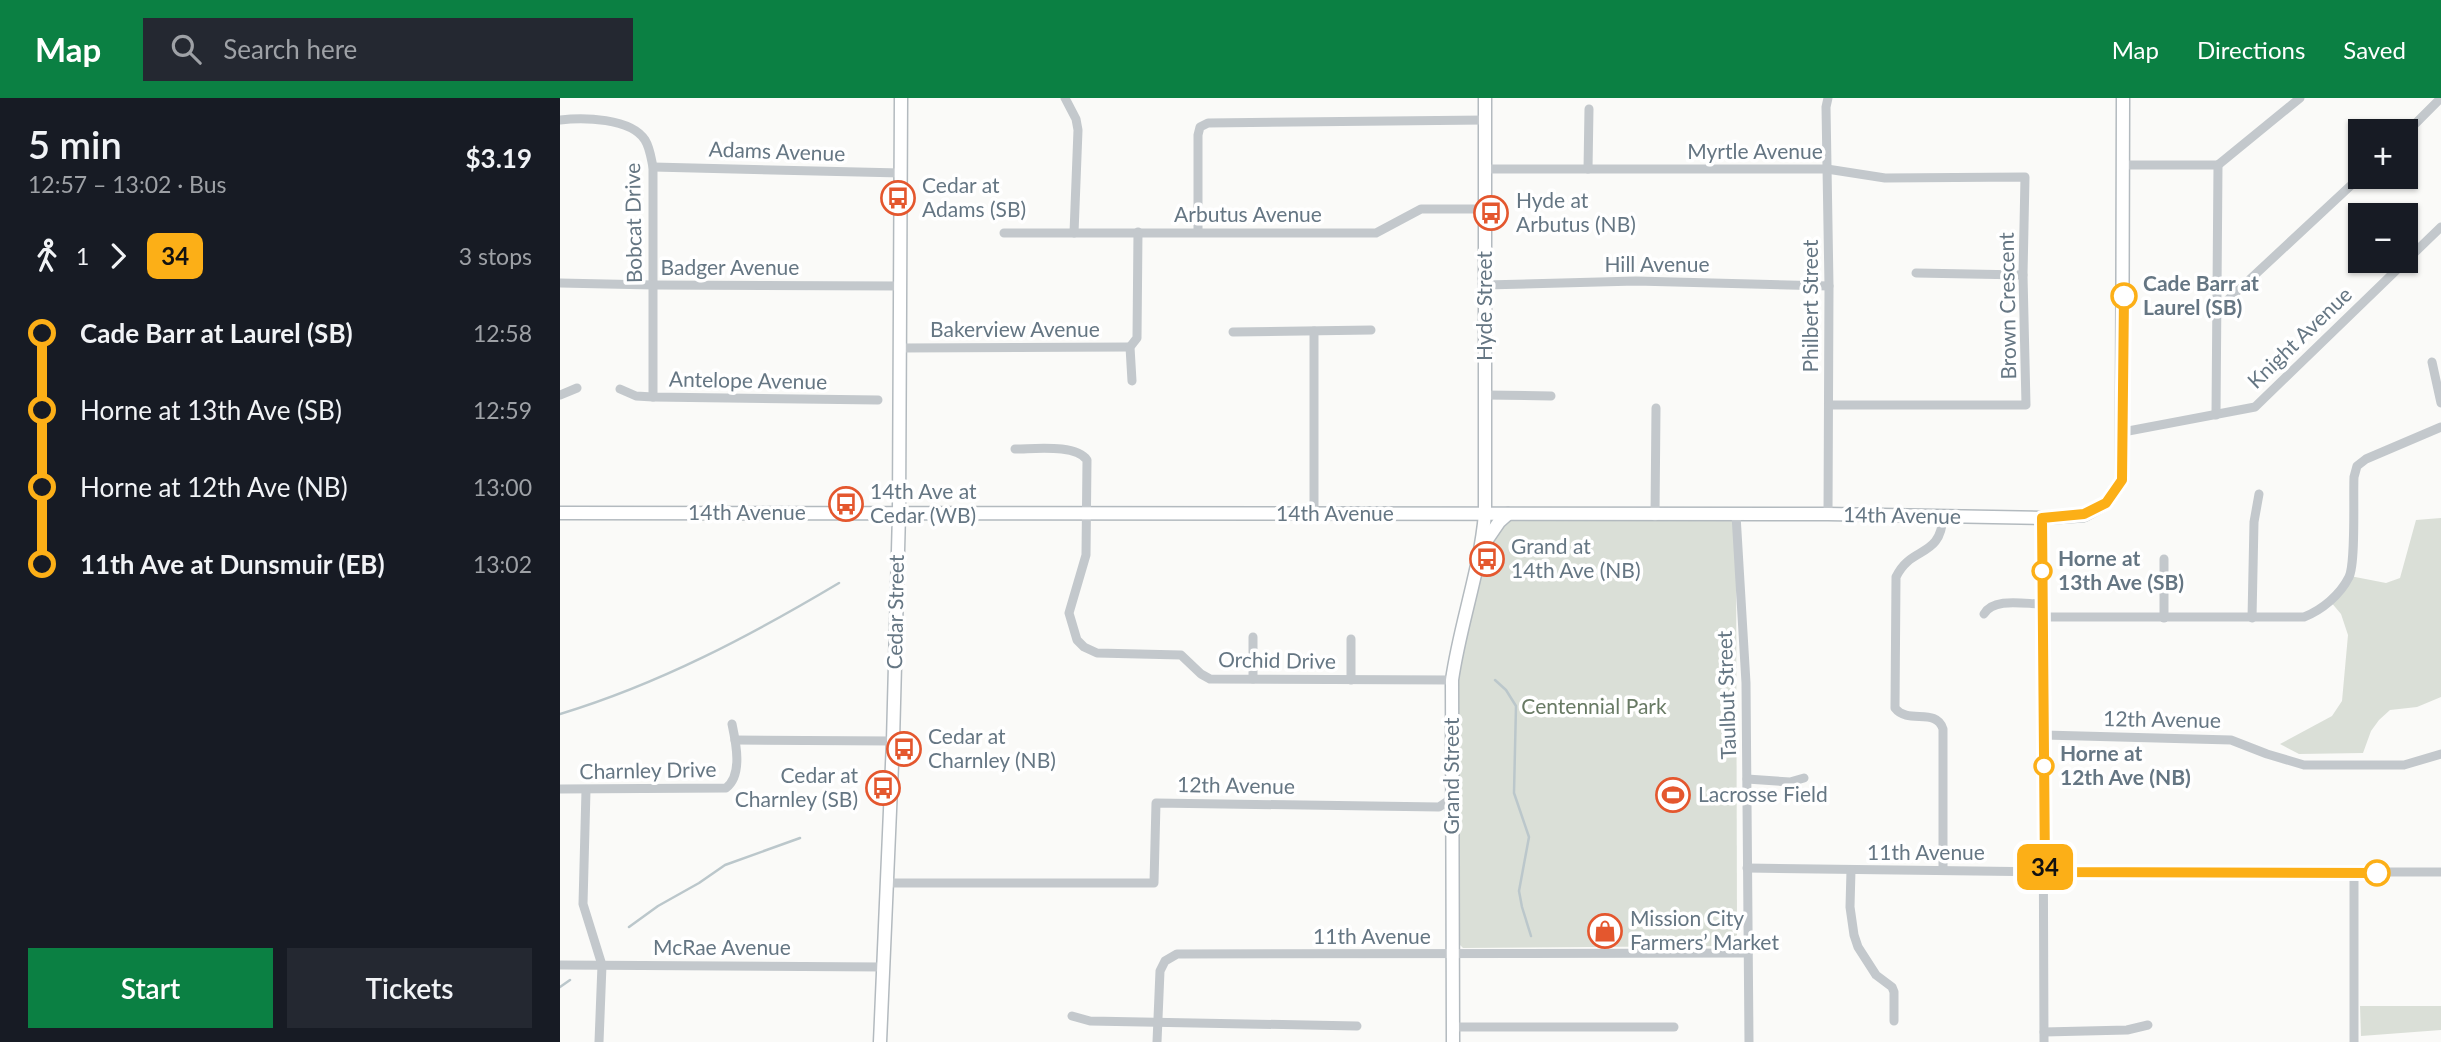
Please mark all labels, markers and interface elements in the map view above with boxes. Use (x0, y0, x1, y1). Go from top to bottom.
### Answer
search box (143, 18, 633, 81)
text: Map (35, 29, 101, 69)
icon: search (167, 30, 205, 68)
text: Search here (223, 33, 357, 65)
text: Map (2112, 35, 2159, 64)
text: Directions (2197, 35, 2305, 64)
text: Saved (2343, 35, 2406, 64)
map controls (2348, 119, 2418, 273)
button: + (2348, 119, 2418, 189)
text: 5 min (28, 121, 122, 167)
street label: Adams Avenue (708, 136, 846, 165)
street label: Myrtle Avenue (1687, 138, 1823, 163)
text: $3.19 (466, 142, 532, 174)
street label: Bobcat Drive (619, 163, 646, 283)
text: 12:57 – 13:02 · Bus (28, 170, 227, 198)
place label: Cedar at Adams (SB) (922, 172, 1026, 221)
bus stop icon: Cedar at Adams (SB) (879, 179, 917, 217)
place label: Hyde at Arbutus (NB) (1516, 187, 1636, 236)
bus stop icon: Hyde at Arbutus (NB) (1472, 194, 1510, 232)
street label: Arbutus Avenue (1174, 201, 1322, 226)
button: − (2348, 203, 2418, 273)
street label: Brown Crescent (1993, 232, 2020, 380)
icon: walk (28, 237, 66, 275)
icon: forward (99, 237, 137, 275)
street label: Philbert Street (1797, 239, 1822, 372)
text: 34 (161, 241, 189, 270)
text: 1 (76, 242, 89, 270)
text: 3 stops (459, 242, 532, 270)
street label: Hyde Street (1471, 251, 1496, 361)
street label: Hill Avenue (1604, 251, 1710, 276)
street label: Badger Avenue (661, 254, 799, 279)
place label: Cade Barr at Laurel (SB) (2143, 270, 2259, 319)
street label: Knight Avenue (2242, 281, 2356, 393)
marker: Cade Barr at Laurel (SB) (2111, 283, 2137, 309)
street label: Bakerview Avenue (930, 316, 1100, 341)
text: Cade Barr at Laurel (SB) (80, 317, 353, 349)
text: 12:58 (473, 319, 532, 347)
street label: Antelope Avenue (669, 366, 827, 393)
text: Horne at 13th Ave (SB) (80, 394, 342, 426)
text: 12:59 (473, 396, 532, 424)
text: Horne at 12th Ave (NB) (80, 471, 348, 503)
text: 13:00 (473, 473, 532, 501)
place label: 14th Ave at Cedar (WB) (870, 478, 977, 527)
bus stop icon: 14th Ave at Cedar (WB) (827, 485, 865, 523)
street label: 14th Avenue (688, 499, 806, 524)
street label: 14th Avenue (1276, 500, 1394, 525)
street label: 14th Avenue (1843, 501, 1961, 528)
place label: Grand at 14th Ave (NB) (1511, 533, 1641, 582)
bus stop icon: Grand at 14th Ave (NB) (1468, 540, 1506, 578)
place label: Horne at 13th Ave (SB) (2058, 545, 2184, 594)
text: 11th Ave at Dunsmuir (EB) (80, 548, 385, 580)
text: 13:02 (473, 550, 532, 578)
street label: Cedar Street (881, 554, 908, 670)
marker: Horne at 13th Ave (SB) (2032, 561, 2052, 581)
street label: Taulbut Street (1711, 630, 1740, 760)
street label: Orchid Drive (1218, 646, 1336, 673)
park label: Centennial Park (1521, 693, 1667, 718)
street label: 12th Avenue (2103, 705, 2221, 732)
street label: Grand Street (1438, 717, 1463, 835)
place label: Cedar at Charnley (NB) (928, 723, 1056, 772)
bus stop icon: Cedar at Charnley (NB) (885, 730, 923, 768)
place label: Horne at 12th Ave (NB) (2060, 740, 2191, 789)
street label: Charnley Drive (579, 756, 717, 783)
marker: Horne at 12th Ave (NB) (2034, 756, 2054, 776)
place label: Cedar at Charnley (SB) (735, 762, 858, 811)
bus stop icon: Cedar at Charnley (SB) (864, 769, 902, 807)
street label: 12th Avenue (1177, 771, 1295, 798)
sports icon: Lacrosse Field (1654, 776, 1692, 814)
place label: Lacrosse Field (1698, 781, 1828, 806)
street label: 11th Avenue (1867, 839, 1985, 864)
line badge: 34 (2014, 844, 2076, 890)
text: 34 (2031, 852, 2059, 881)
unlabelled marker (2364, 860, 2390, 886)
place label: Mission City Farmers’ Market (1630, 905, 1779, 954)
shop icon: Mission City Farmers’ Market (1586, 912, 1624, 950)
street label: 11th Avenue (1313, 923, 1431, 948)
street label: McRae Avenue (653, 934, 791, 959)
button: Start (28, 948, 273, 1028)
button: Tickets (287, 948, 532, 1028)

